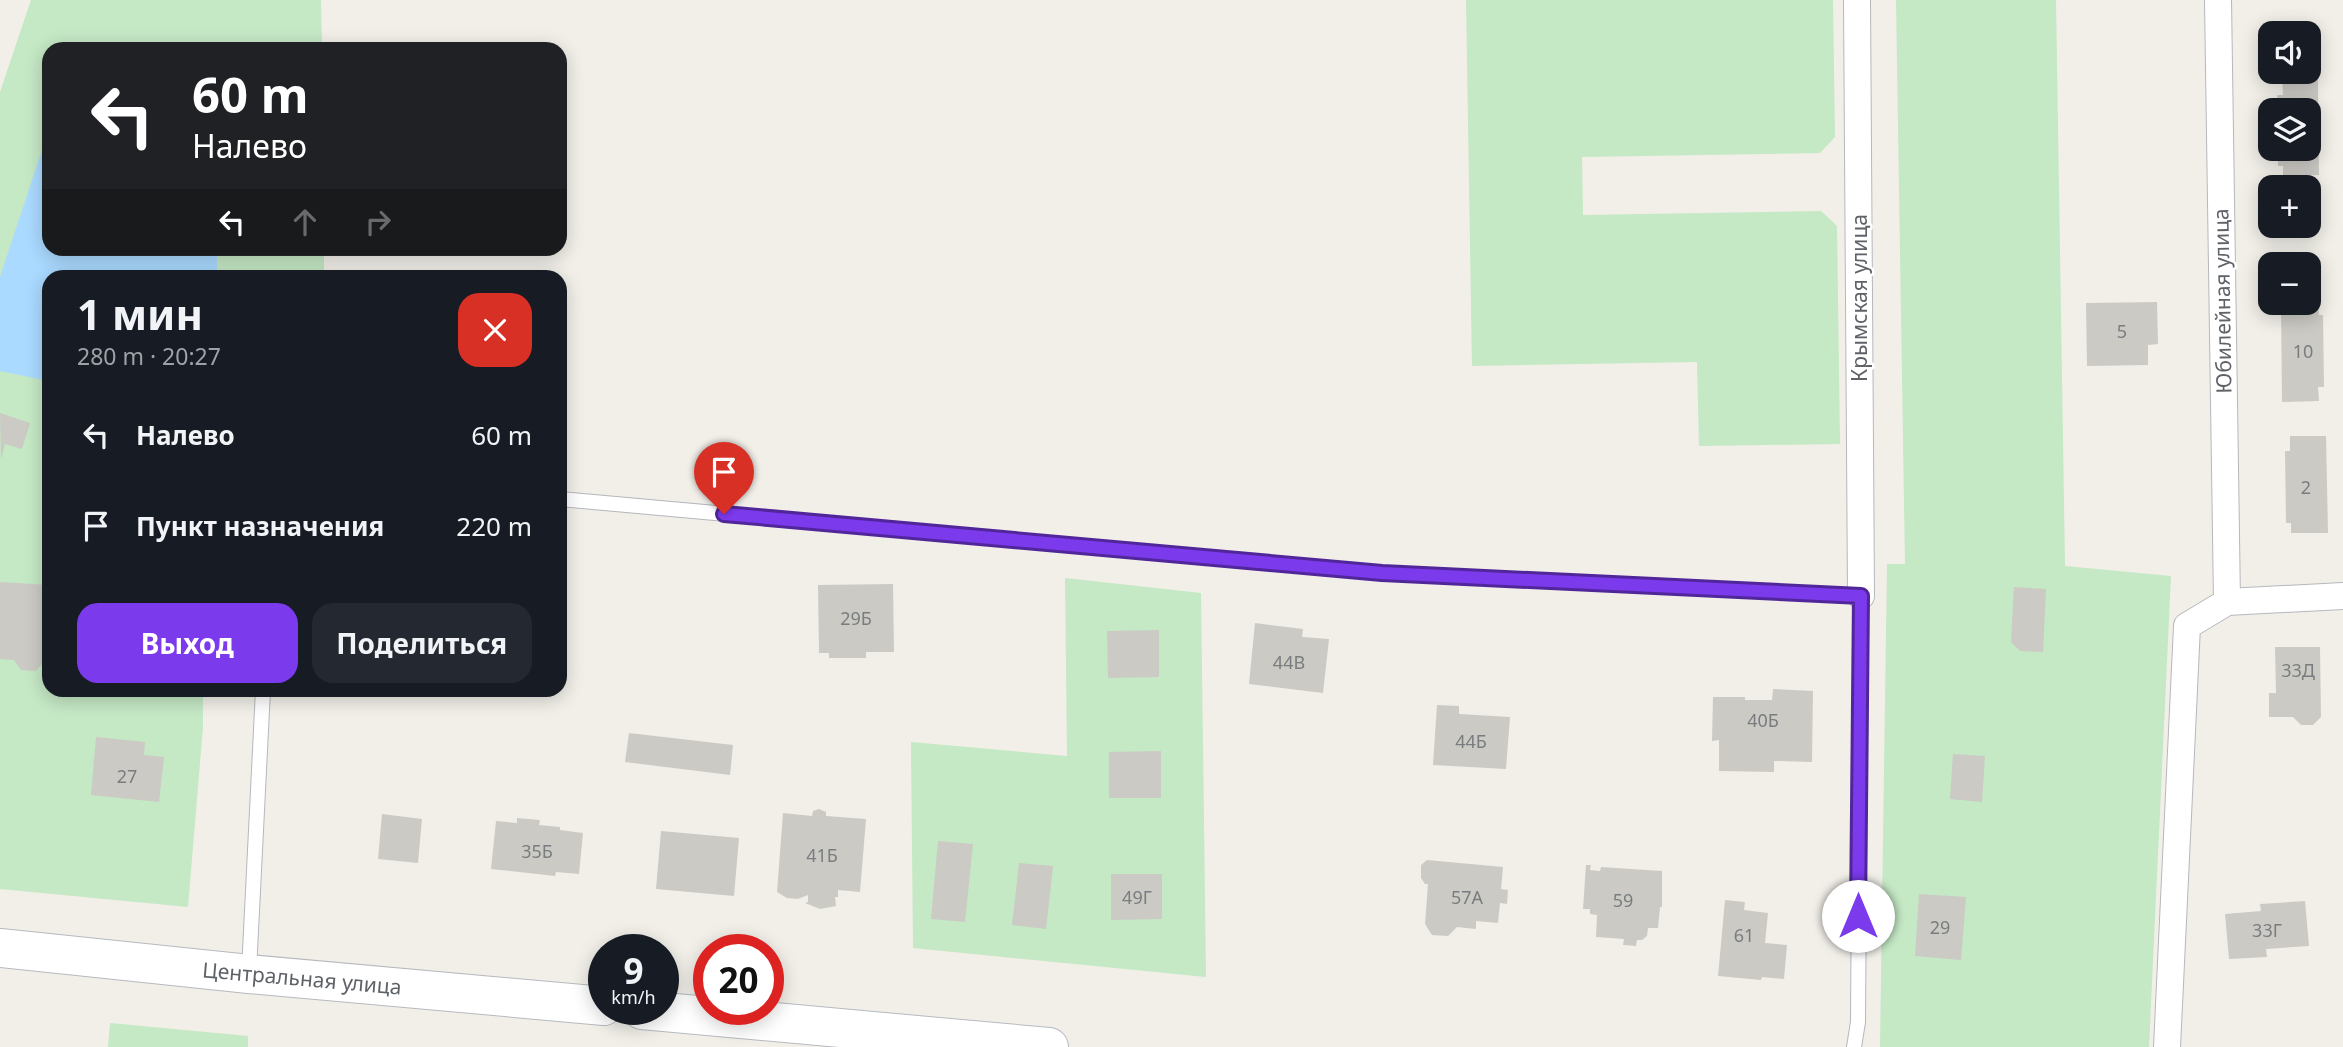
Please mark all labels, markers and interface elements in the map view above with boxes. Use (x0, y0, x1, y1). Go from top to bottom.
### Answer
map controls (2258, 21, 2321, 315)
button: sound (2258, 21, 2321, 84)
text: 60 m (192, 61, 309, 127)
icon: left (77, 70, 168, 161)
button: layers (2258, 98, 2321, 161)
text: Налево (192, 124, 307, 167)
button: + (2258, 175, 2321, 238)
icon: left (213, 203, 251, 241)
icon: ahead (286, 203, 324, 241)
icon: right (359, 203, 397, 241)
street label: Юбилейная улица (2206, 208, 2238, 394)
street label: Крымская улица (1845, 214, 1873, 382)
button: − (2258, 252, 2321, 315)
text: 1 мин (77, 285, 203, 342)
button: close (458, 293, 532, 367)
house number: 5 (2117, 319, 2127, 343)
house number: 10 (2293, 339, 2313, 363)
text: 280 m · 20:27 (77, 340, 221, 372)
icon: left (77, 416, 115, 454)
text: Налево (136, 417, 235, 453)
text: 60 m (471, 417, 532, 453)
pin (694, 442, 754, 514)
icon: arrive (705, 453, 743, 491)
house number: 2 (2301, 475, 2311, 499)
icon: arrive (77, 507, 115, 545)
text: Пункт назначения (136, 508, 384, 544)
text: 220 m (456, 508, 532, 544)
button: Выход (77, 603, 298, 683)
button: Поделиться (312, 603, 532, 683)
house number: 29Б (840, 606, 872, 630)
house number: 44В (1273, 650, 1305, 674)
house number: 33Д (2281, 658, 2315, 682)
house number: 40Б (1747, 708, 1779, 732)
house number: 44Б (1455, 729, 1487, 753)
house number: 27 (117, 764, 137, 788)
house number: 35Б (521, 839, 553, 863)
house number: 41Б (806, 843, 838, 867)
position arrow (1821, 879, 1895, 953)
house number: 49Г (1122, 885, 1152, 909)
house number: 57А (1451, 885, 1484, 909)
house number: 59 (1613, 888, 1633, 912)
house number: 29 (1930, 915, 1950, 939)
house number: 33Г (2252, 918, 2282, 942)
house number: 61 (1734, 923, 1754, 947)
speed limit sign: 20 (693, 934, 784, 1025)
text: 9 (623, 947, 644, 994)
street label: Центральная улица (201, 955, 403, 1001)
text: km/h (611, 985, 656, 1009)

